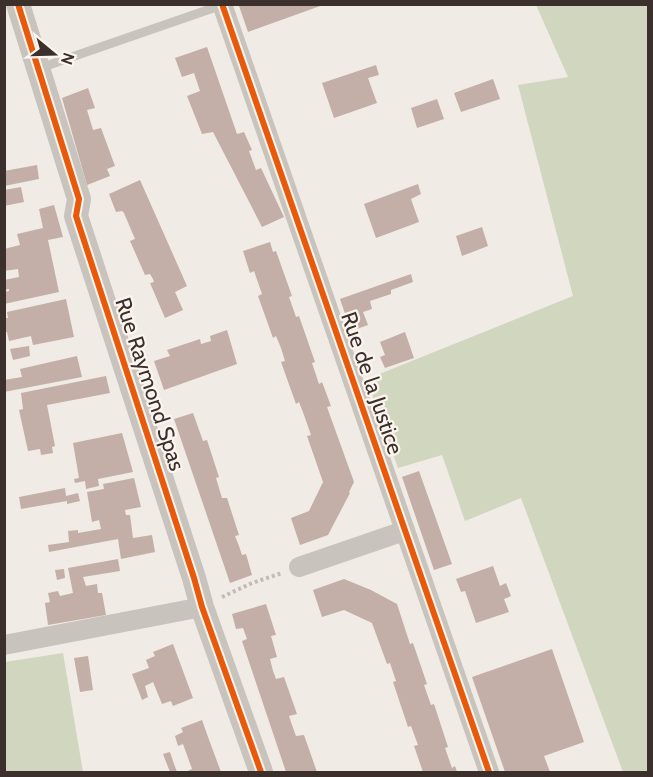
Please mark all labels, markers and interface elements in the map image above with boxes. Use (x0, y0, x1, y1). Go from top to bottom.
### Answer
north arrow (24, 24, 84, 84)
text: N (57, 50, 79, 67)
street label: Rue Raymond Spas (109, 294, 191, 474)
street label: Rue de la Justice (335, 308, 409, 458)

